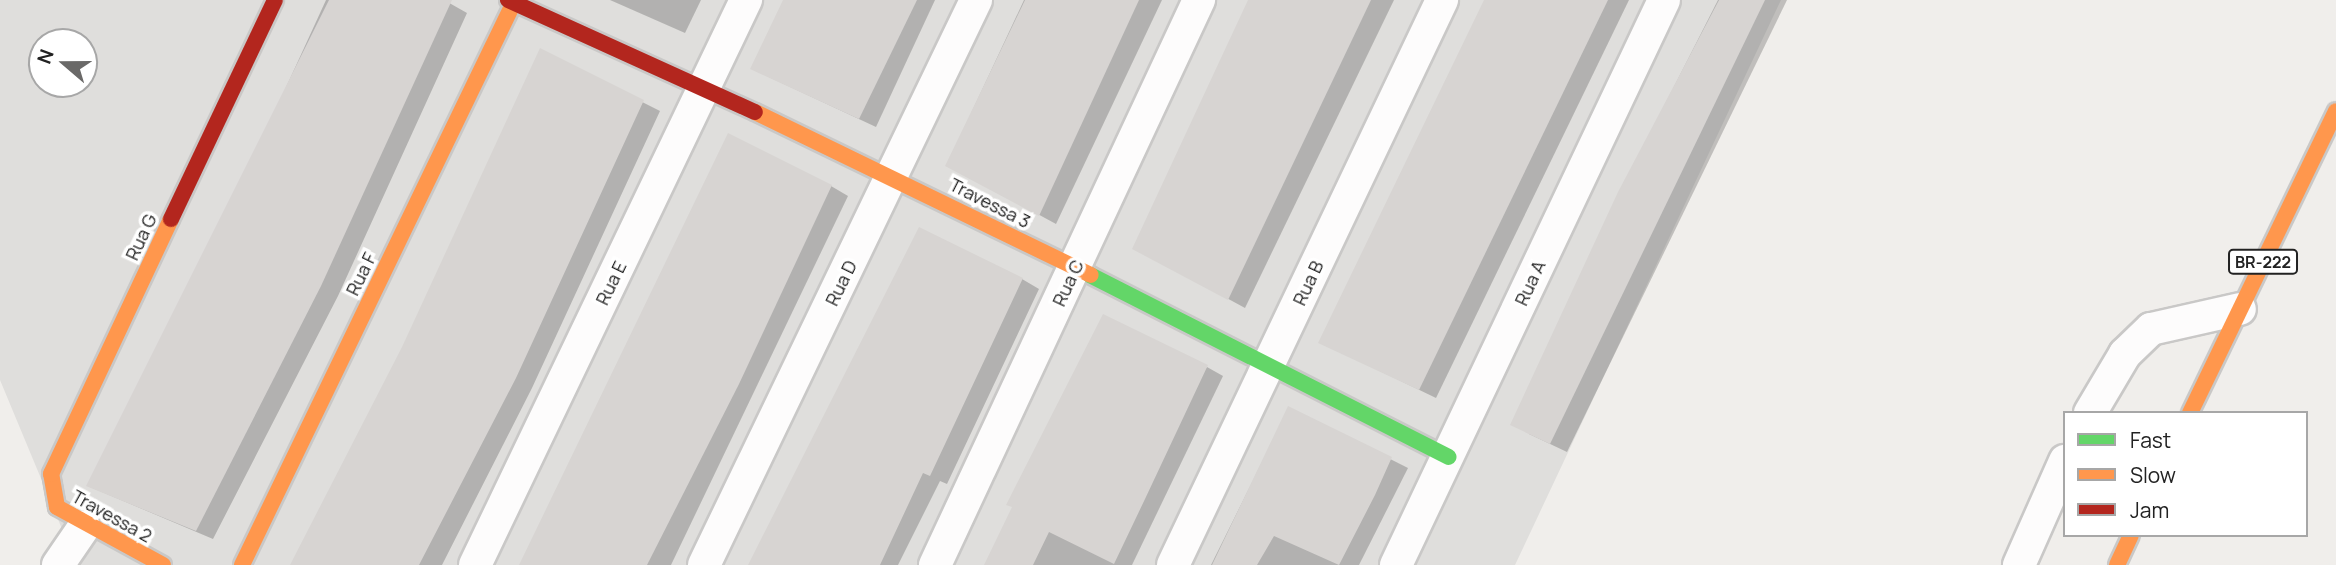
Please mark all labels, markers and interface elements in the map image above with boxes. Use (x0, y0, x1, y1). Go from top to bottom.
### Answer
north arrow (28, 28, 98, 98)
text: N (31, 46, 60, 67)
street label: Travessa 3 (946, 174, 1034, 232)
street label: Rua G (121, 211, 161, 263)
street label: Rua F (341, 249, 381, 299)
road number: BR-222 (2228, 250, 2298, 274)
street label: Rua C (1048, 256, 1088, 310)
street label: Rua D (821, 257, 861, 309)
street label: Rua B (1288, 257, 1328, 309)
street label: Rua A (1510, 257, 1550, 309)
street label: Rua E (591, 258, 631, 308)
legend (2063, 411, 2308, 537)
text: Fast (2130, 426, 2171, 454)
text: Slow (2130, 461, 2176, 489)
street label: Travessa 2 (68, 485, 156, 547)
text: Jam (2130, 496, 2169, 524)

